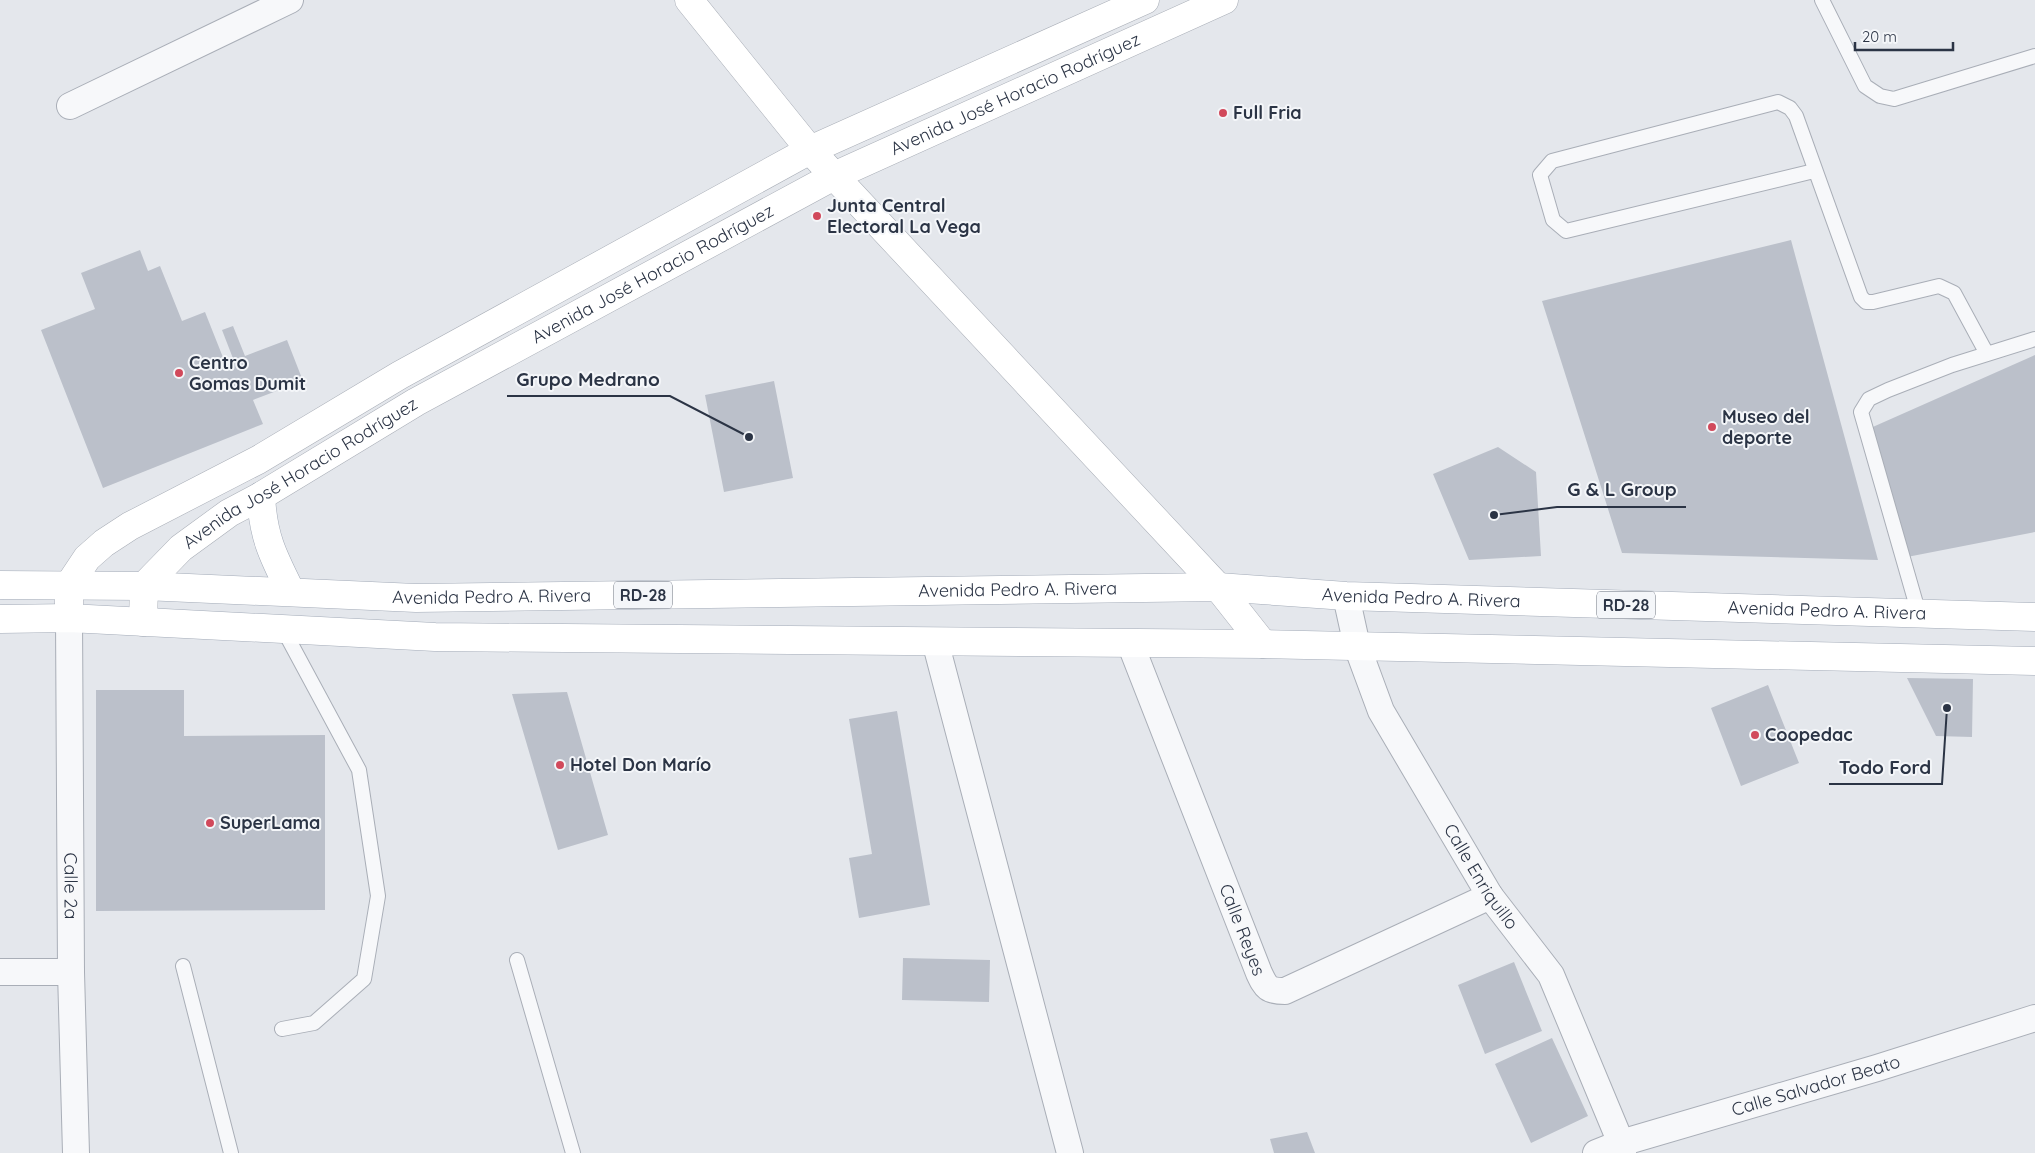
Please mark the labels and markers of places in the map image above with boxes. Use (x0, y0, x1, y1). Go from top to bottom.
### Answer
place label: Full Fria (1233, 101, 1302, 124)
marker: Full Fria (1217, 107, 1229, 119)
place label: Junta Central Electoral La Vega (827, 194, 981, 238)
marker: Junta Central Electoral La Vega (811, 210, 823, 222)
place label: Centro Gomas Dumit (189, 351, 306, 395)
callout: Grupo Medrano (507, 362, 670, 396)
marker: Centro Gomas Dumit (173, 367, 185, 379)
place label: Museo del deporte (1722, 405, 1810, 449)
marker: Museo del deporte (1706, 421, 1718, 433)
callout: G & L Group (1557, 473, 1686, 507)
place label: Coopedac (1765, 723, 1853, 746)
marker: Coopedac (1749, 729, 1761, 741)
callout: Todo Ford (1829, 750, 1942, 784)
place label: Hotel Don Marío (570, 753, 711, 776)
marker: Hotel Don Marío (554, 759, 566, 771)
place label: SuperLama (220, 811, 320, 834)
marker: SuperLama (204, 817, 216, 829)

